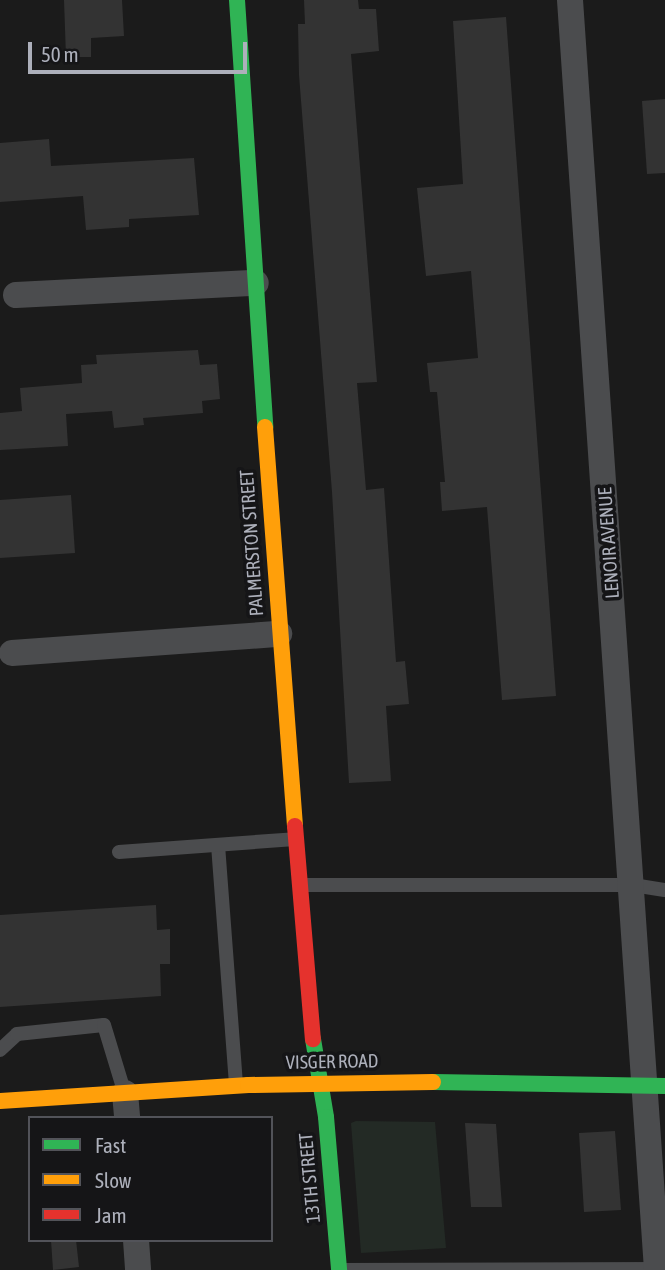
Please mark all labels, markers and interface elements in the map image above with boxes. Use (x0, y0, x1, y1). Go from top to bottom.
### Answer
scale bar (32, 28, 250, 72)
text: 50 m (41, 42, 79, 66)
street label: PALMERSTON STREET (236, 469, 268, 617)
street label: LENOIR AVENUE (594, 487, 624, 599)
street label: VISGER ROAD (285, 1050, 379, 1074)
legend (28, 1116, 273, 1242)
street label: 13TH STREET (295, 1132, 325, 1224)
text: Fast (95, 1133, 126, 1157)
text: Slow (95, 1168, 131, 1192)
text: Jam (95, 1203, 127, 1227)

